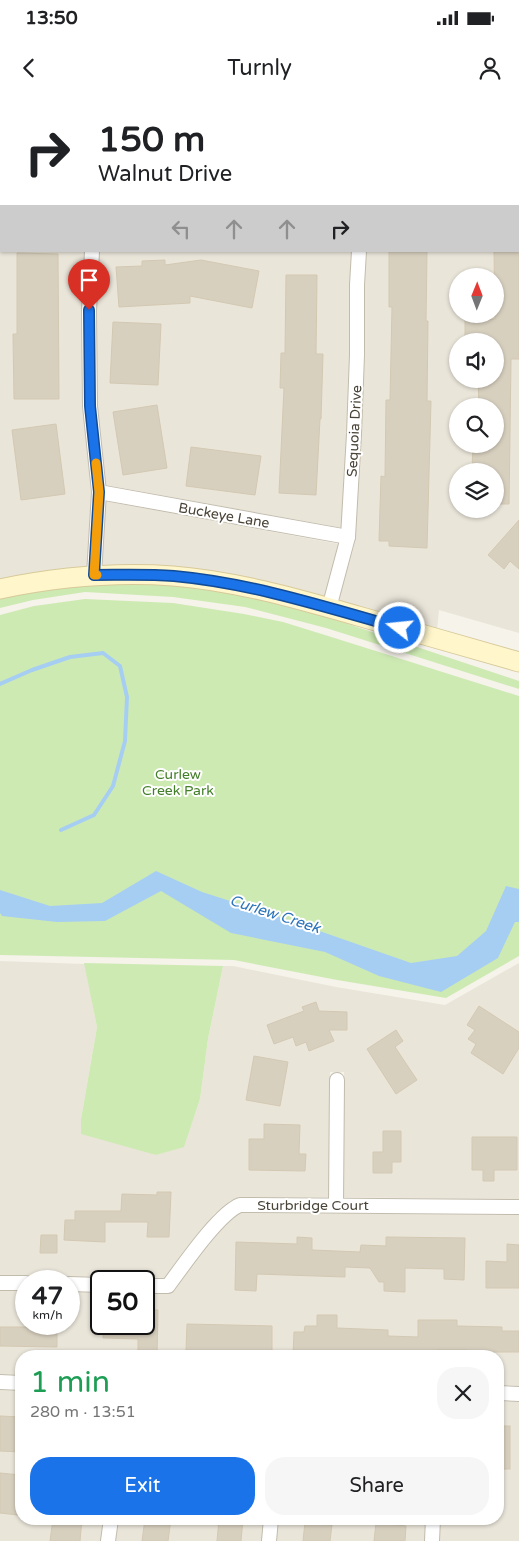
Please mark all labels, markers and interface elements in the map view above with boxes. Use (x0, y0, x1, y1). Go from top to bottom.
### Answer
text: 13:50 (25, 7, 78, 29)
icon: back (15, 54, 43, 82)
icon: person (476, 54, 504, 82)
text: Turnly (227, 55, 292, 81)
text: 150 m (98, 119, 205, 161)
icon: right (15, 120, 80, 185)
text: Walnut Drive (98, 161, 232, 187)
icon: left (167, 215, 195, 243)
icon: ahead (220, 215, 248, 243)
icon: ahead (273, 215, 301, 243)
icon: right (326, 215, 354, 243)
pin (68, 259, 110, 310)
icon: arrive (75, 266, 103, 294)
north arrow (449, 268, 504, 322)
map controls (449, 268, 504, 518)
button: sound (449, 333, 504, 388)
street label: Sequoia Drive (344, 385, 365, 477)
button: search (449, 398, 504, 453)
button: layers (449, 463, 504, 518)
street label: Buckeye Lane (177, 499, 271, 532)
position arrow (373, 601, 425, 653)
park label: Curlew Creek Park (142, 766, 214, 799)
water label: Curlew Creek (227, 891, 324, 938)
street label: Sturbridge Court (257, 1197, 370, 1214)
speed limit sign: 50 (90, 1270, 155, 1335)
text: 47 (32, 1281, 63, 1311)
text: km/h (32, 1308, 63, 1322)
text: 1 min (30, 1364, 110, 1401)
button: close (437, 1367, 489, 1419)
text: 280 m · 13:51 (30, 1402, 136, 1422)
button: Exit (30, 1457, 255, 1515)
button: Share (265, 1457, 489, 1515)

